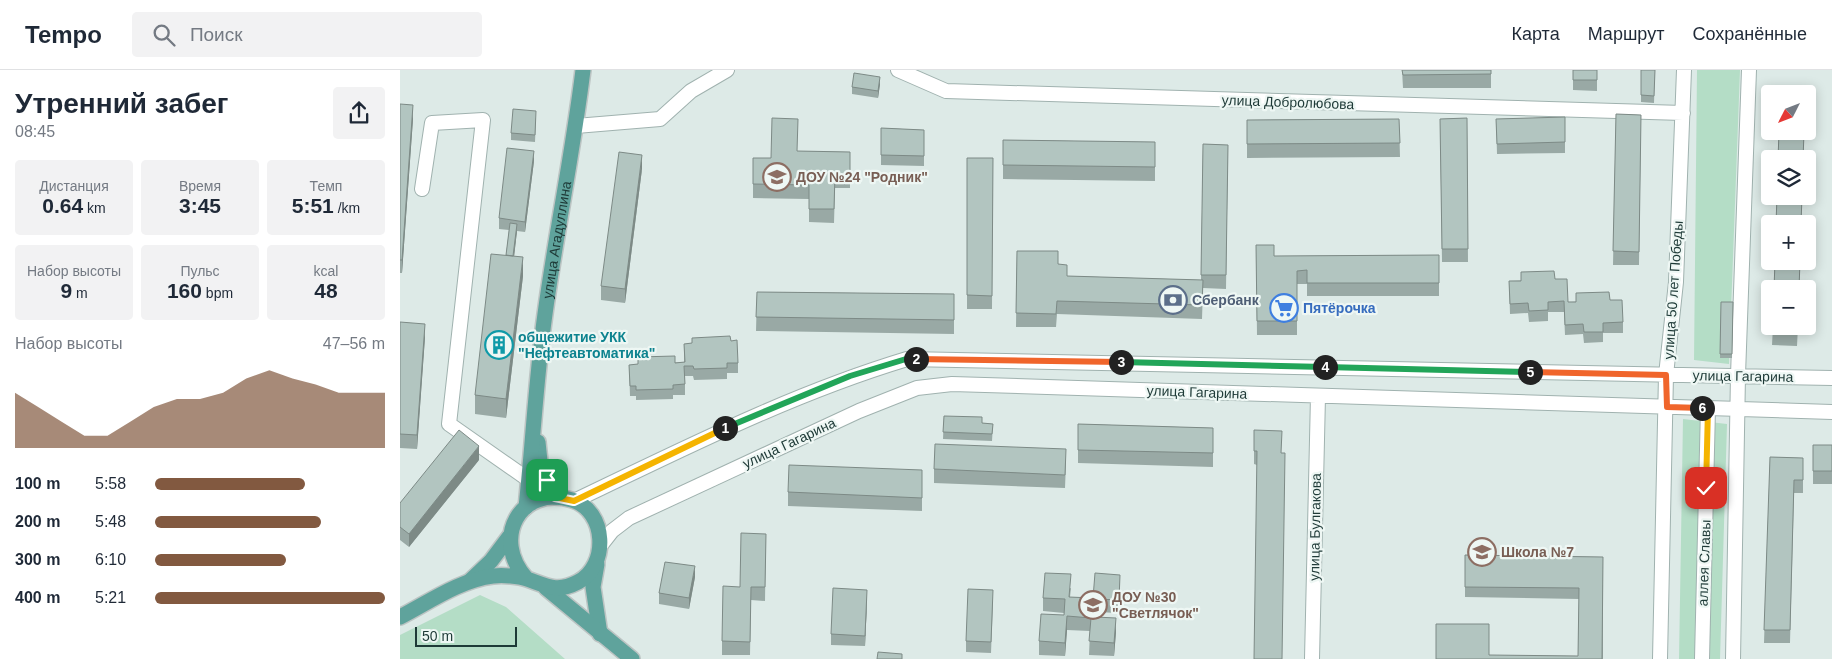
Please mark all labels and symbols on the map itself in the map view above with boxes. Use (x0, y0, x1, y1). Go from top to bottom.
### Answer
north arrow (1761, 85, 1816, 140)
street label: улица Добролюбова (1221, 92, 1355, 112)
school or university icon: ДОУ №24 "Родник" (762, 162, 792, 192)
place label: ДОУ №24 "Родник" (796, 169, 928, 185)
street label: улица Агадуллина (539, 180, 574, 300)
street label: улица 50 лет Победы (1660, 220, 1686, 360)
bank icon: Сбербанк (1158, 285, 1188, 315)
place label: Сбербанк (1192, 292, 1260, 308)
supermarket icon: Пятёрочка (1269, 293, 1299, 323)
place label: Пятёрочка (1303, 300, 1376, 316)
place label: общежитие УКК "Нефтеавтоматика" (518, 329, 655, 361)
building icon: общежитие УКК "Нефтеавтоматика" (484, 330, 514, 360)
pin: 2 (904, 346, 928, 372)
pin: 3 (1108, 350, 1134, 374)
pin: 4 (1312, 354, 1338, 380)
pin: 5 (1518, 360, 1542, 384)
street label: улица Гагарина (1693, 367, 1794, 385)
street label: улица Гагарина (1146, 382, 1248, 402)
pin: 6 (1690, 396, 1714, 420)
street label: улица Гагарина (740, 414, 838, 472)
pin: 1 (712, 416, 738, 440)
pin (526, 459, 568, 501)
pin (1685, 467, 1727, 509)
street label: улица Булгакова (1306, 473, 1324, 581)
street label: аллея Славы (1694, 519, 1714, 607)
school or university icon: Школа №7 (1467, 537, 1497, 567)
place label: Школа №7 (1501, 544, 1574, 560)
place label: ДОУ №30 "Светлячок" (1112, 589, 1199, 621)
school or university icon: ДОУ №30 "Светлячок" (1078, 590, 1108, 620)
scale bar (415, 624, 518, 647)

